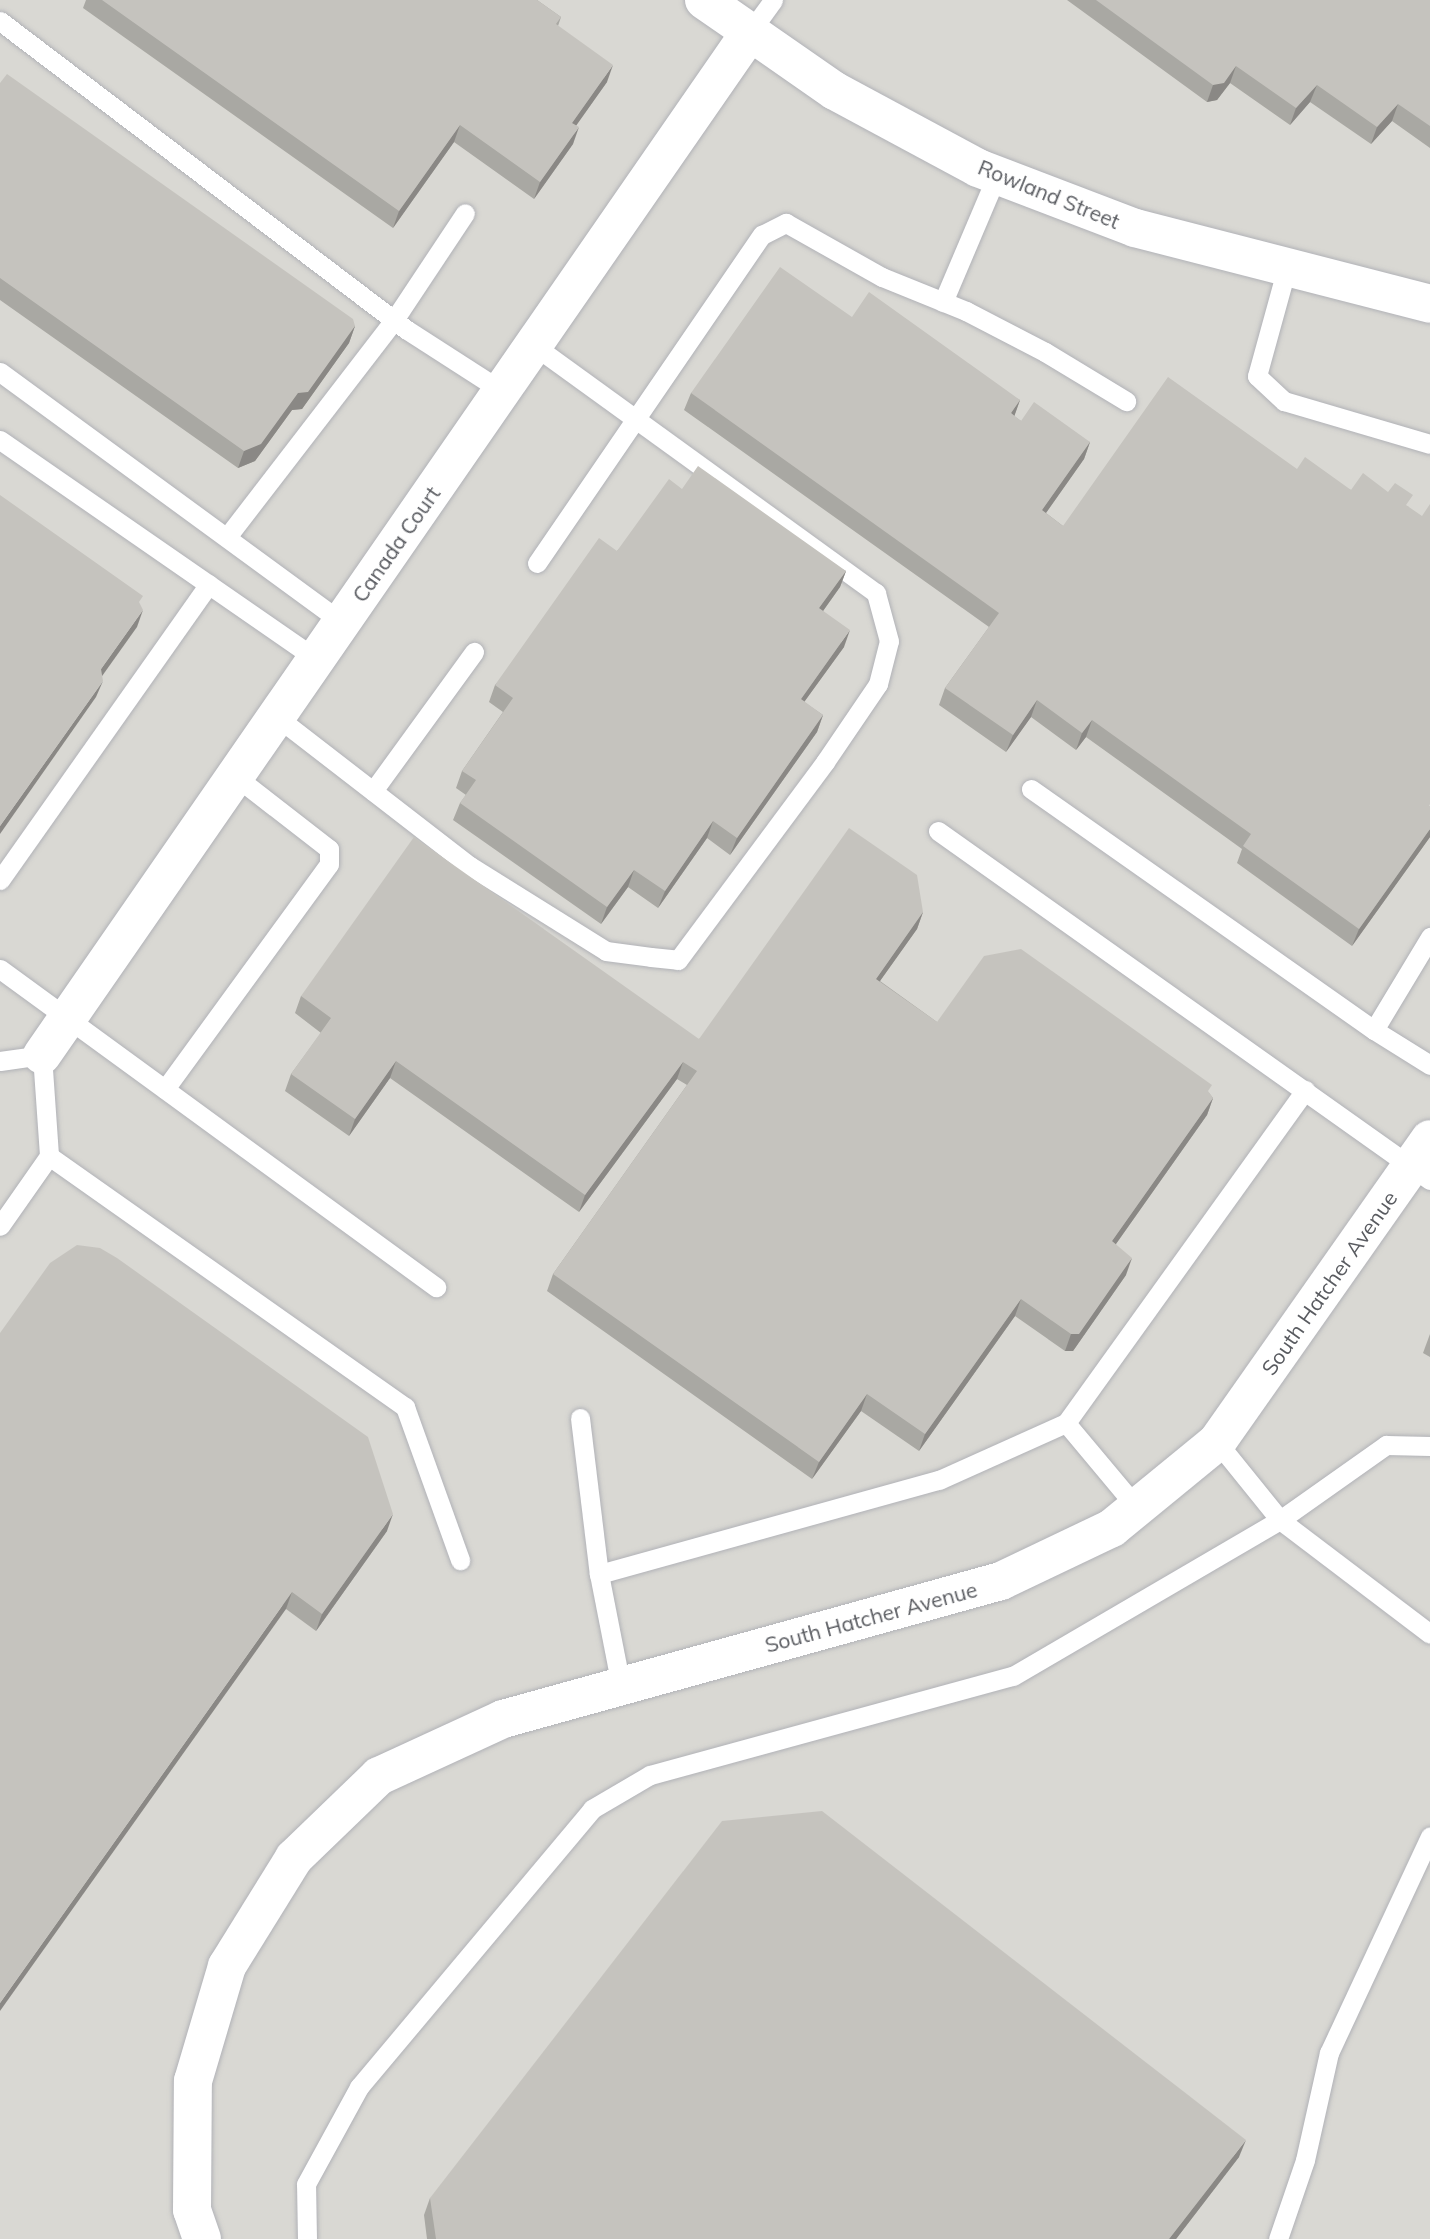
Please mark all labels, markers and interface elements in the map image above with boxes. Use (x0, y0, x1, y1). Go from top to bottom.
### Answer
street label: Rowland Street (975, 154, 1123, 234)
street label: Canada Court (347, 481, 445, 607)
street label: South Hatcher Avenue (1256, 1186, 1402, 1380)
street label: South Hatcher Avenue (762, 1577, 980, 1657)

